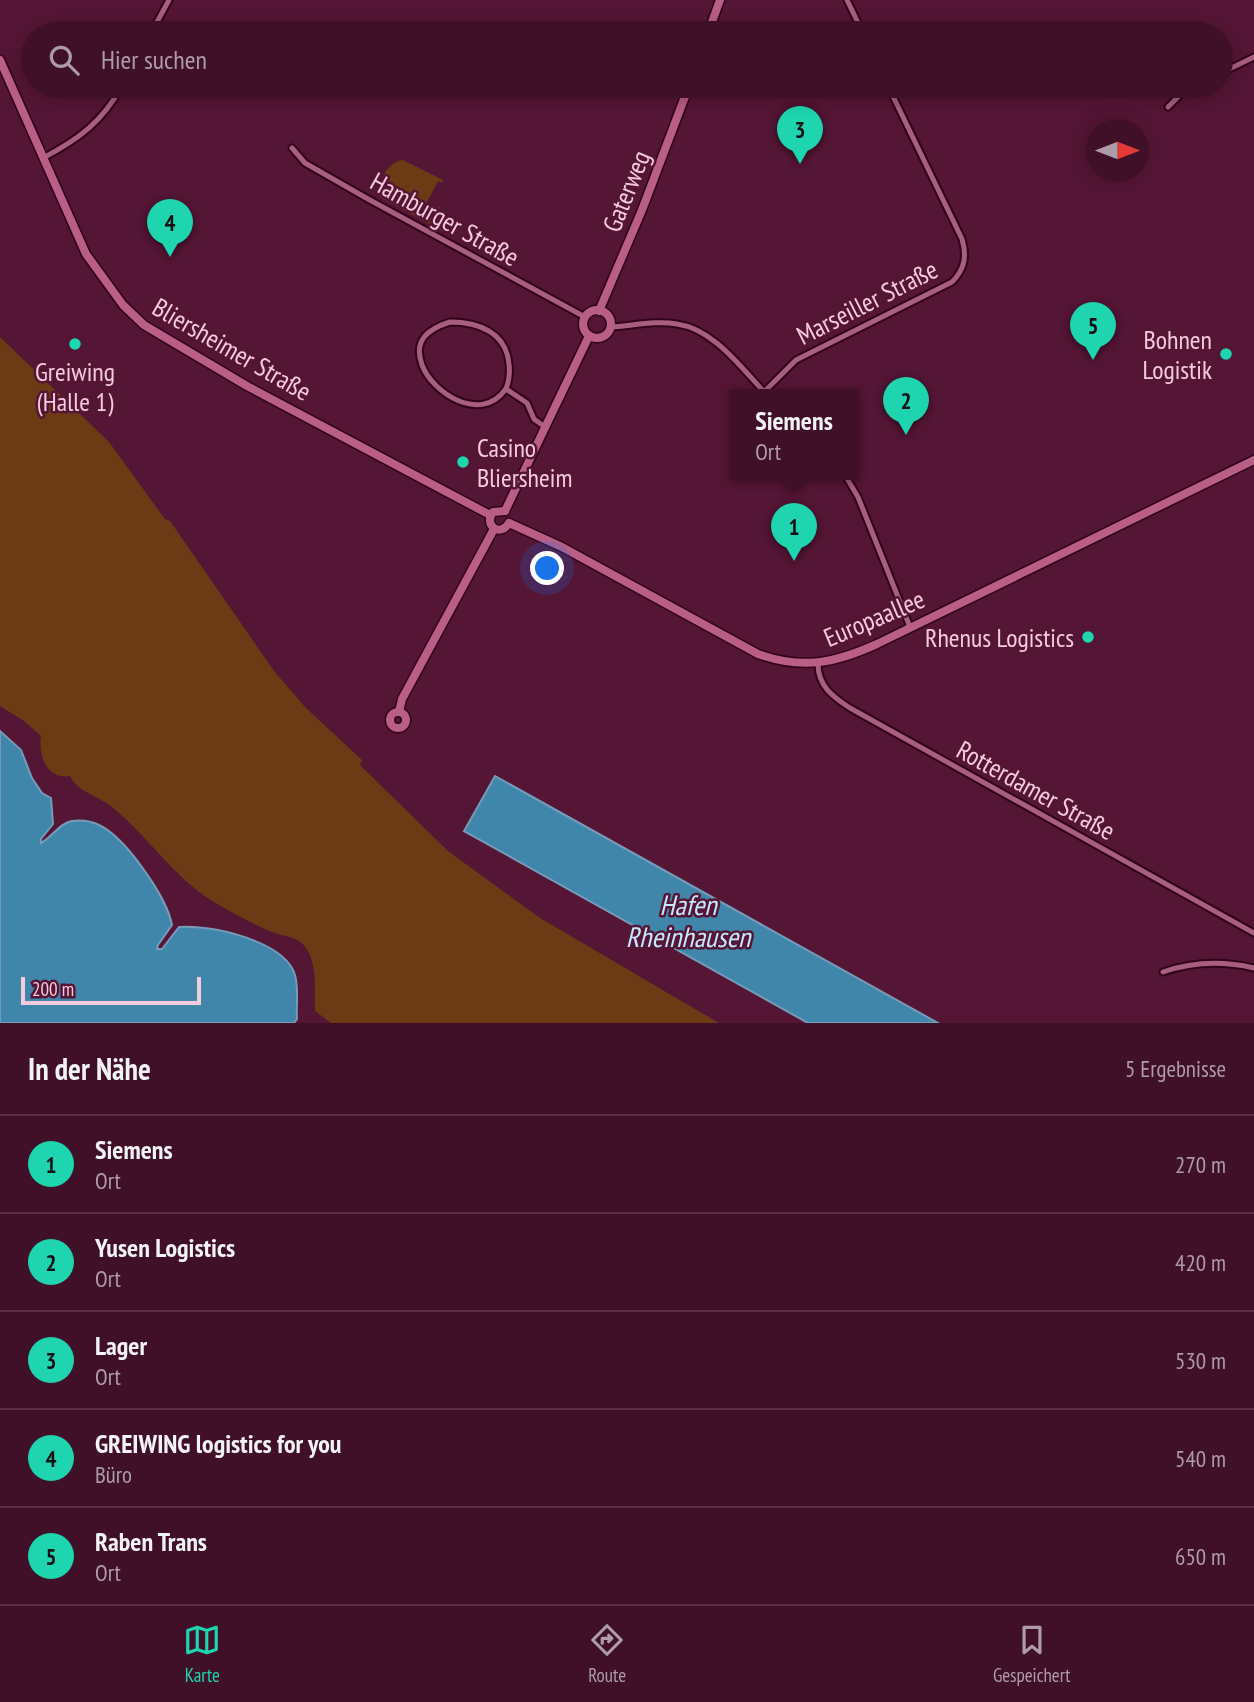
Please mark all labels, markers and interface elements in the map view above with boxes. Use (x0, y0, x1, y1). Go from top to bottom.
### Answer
search box (21, 21, 1233, 98)
icon: search (45, 41, 83, 79)
text: Hier suchen (101, 43, 207, 76)
pin: 3 (777, 106, 823, 164)
north arrow (1086, 119, 1149, 182)
street label: Gaterweg (595, 145, 657, 237)
street label: Hamburger Straße (365, 165, 525, 273)
pin: 4 (147, 199, 193, 257)
street label: Marseiller Straße (791, 252, 943, 352)
street label: Bliersheimer Straße (147, 290, 317, 408)
pin: 5 (1070, 302, 1116, 360)
place label: Bohnen Logistik (1143, 323, 1212, 386)
marker: Greiwing (Halle 1) (67, 336, 83, 352)
marker: Bohnen Logistik (1218, 346, 1234, 362)
place label: Greiwing (Halle 1) (35, 355, 115, 418)
pin: 2 (883, 377, 929, 435)
popup (729, 389, 859, 480)
text: Siemens (755, 404, 833, 437)
place label: Casino Bliersheim (477, 431, 572, 494)
text: Ort (755, 437, 781, 466)
marker: Casino Bliersheim (455, 454, 471, 470)
pin: 1 (771, 503, 817, 561)
your location (530, 551, 564, 585)
street label: Europaallee (819, 582, 929, 654)
place label: Rhenus Logistics (925, 621, 1074, 654)
marker: Rhenus Logistics (1080, 629, 1096, 645)
street label: Rotterdamer Straße (951, 733, 1121, 847)
water label: Hafen Rheinhausen (626, 886, 752, 955)
scale bar (21, 974, 201, 1006)
text: 200 m (32, 977, 74, 1001)
text: In der Nähe (28, 1049, 151, 1088)
text: 5 Ergebnisse (1125, 1054, 1226, 1083)
text: Siemens (95, 1133, 173, 1166)
text: 1 (46, 1150, 57, 1179)
text: 270 m (1175, 1150, 1226, 1179)
text: Ort (95, 1166, 121, 1195)
text: Yusen Logistics (95, 1231, 235, 1264)
text: 2 (46, 1248, 57, 1277)
text: 420 m (1175, 1248, 1226, 1277)
text: Ort (95, 1264, 121, 1293)
text: Lager (95, 1329, 147, 1362)
text: 3 (46, 1346, 57, 1375)
text: 530 m (1175, 1346, 1226, 1375)
text: Ort (95, 1362, 121, 1391)
text: GREIWING logistics for you (95, 1427, 341, 1460)
text: 4 (46, 1444, 57, 1473)
text: 540 m (1175, 1444, 1226, 1473)
text: Büro (95, 1460, 132, 1489)
text: Raben Trans (95, 1525, 207, 1558)
text: 5 (46, 1542, 57, 1571)
text: 650 m (1175, 1542, 1226, 1571)
text: Ort (95, 1558, 121, 1587)
tab: Karte (183, 1621, 221, 1687)
tab: Route (588, 1621, 626, 1687)
tab: Gespeichert (993, 1621, 1071, 1687)

